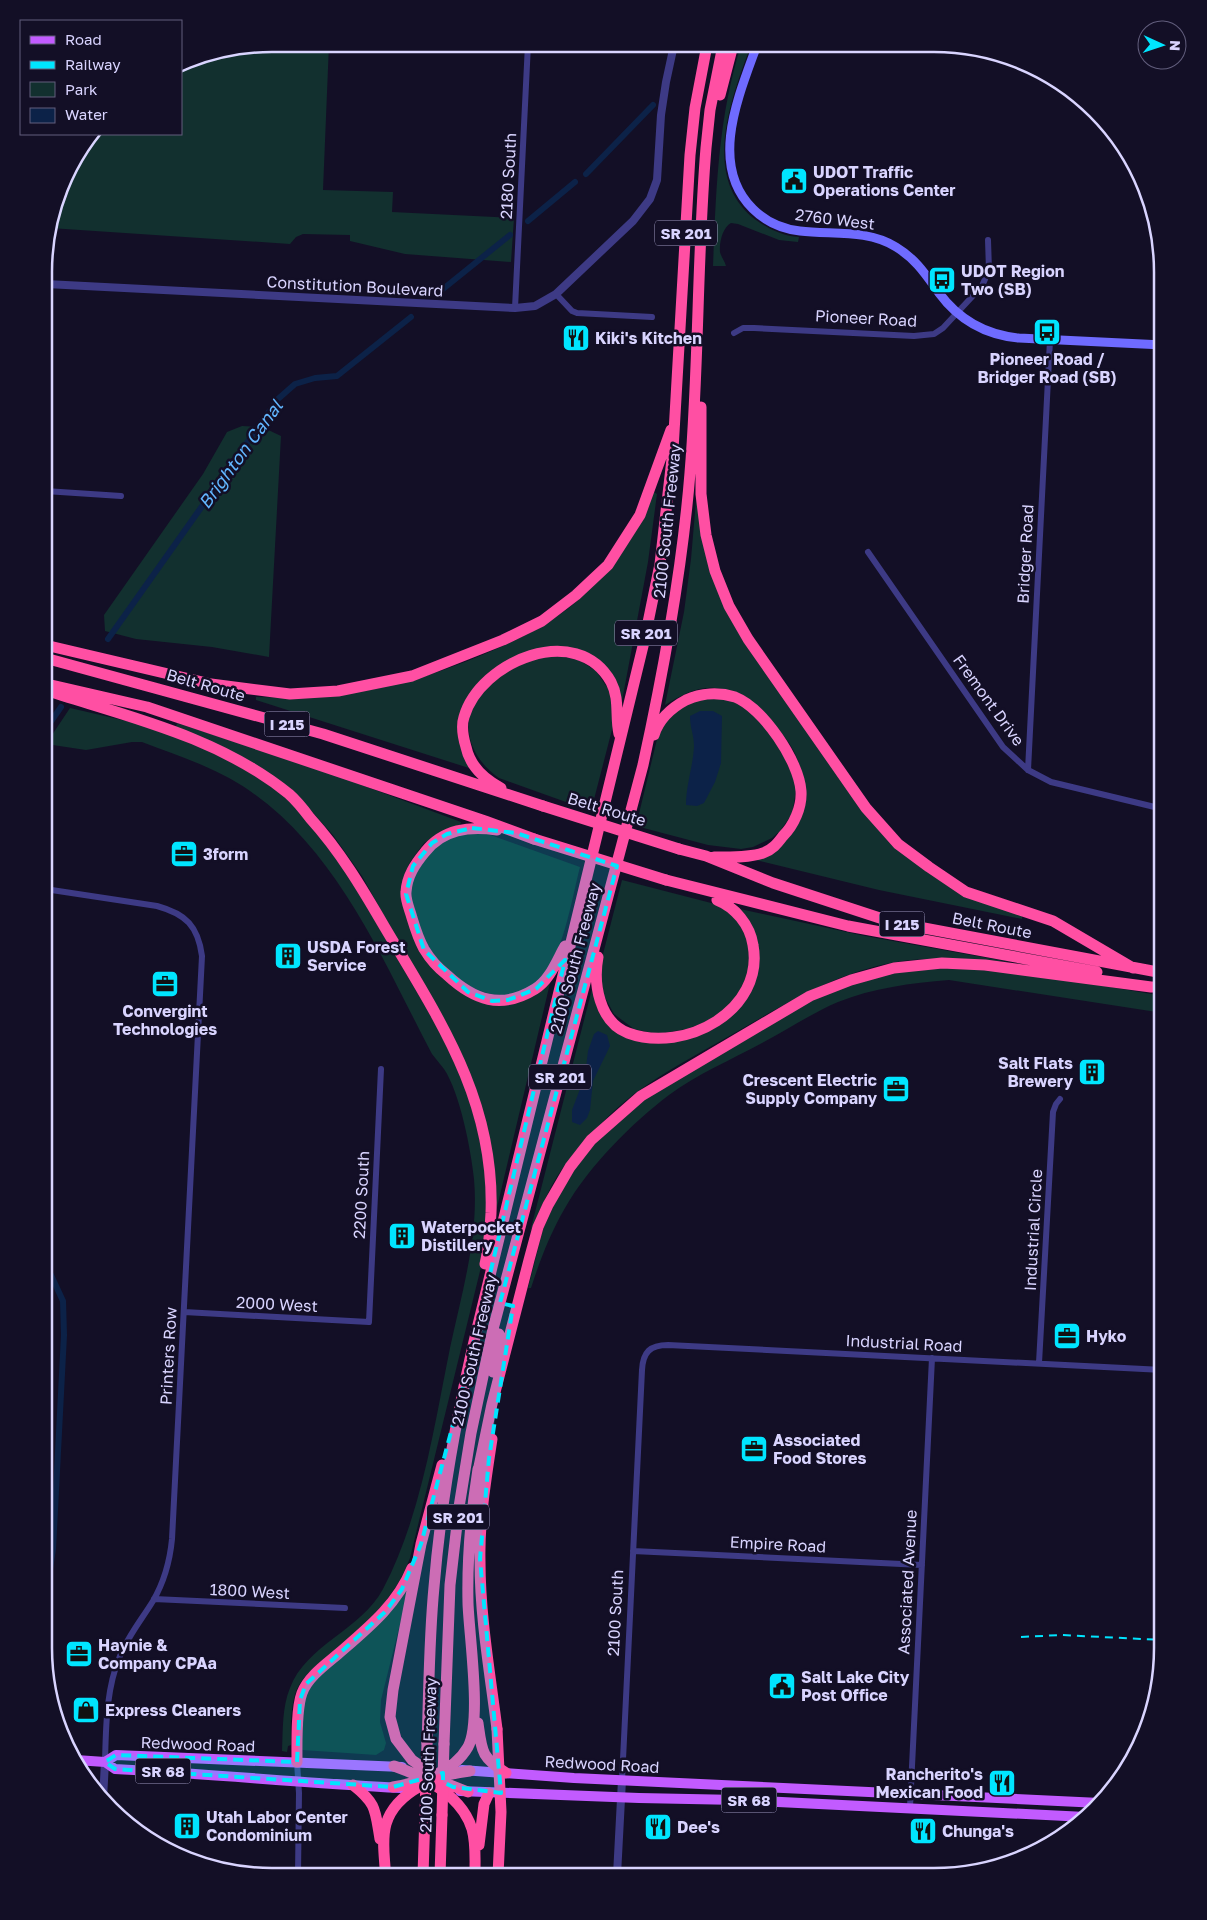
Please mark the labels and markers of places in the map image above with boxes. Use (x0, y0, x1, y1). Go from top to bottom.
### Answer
place label: UDOT Traffic Operations Center (813, 162, 955, 200)
public building icon: UDOT Traffic Operations Center (779, 166, 809, 196)
place label: UDOT Region Two (SB) (961, 261, 1065, 299)
bus stop icon: UDOT Region Two (SB) (927, 265, 957, 295)
bus stop icon: Pioneer Road / Bridger Road (SB) (1032, 317, 1062, 347)
restaurant icon: Kiki's Kitchen (561, 323, 591, 353)
place label: Kiki's Kitchen (595, 328, 702, 348)
place label: Pioneer Road / Bridger Road (SB) (977, 349, 1117, 387)
office icon: 3form (169, 839, 199, 869)
place label: 3form (203, 844, 248, 864)
place label: USDA Forest Service (307, 937, 406, 975)
building icon: USDA Forest Service (273, 941, 303, 971)
office icon: Convergint Technologies (150, 969, 180, 999)
place label: Convergint Technologies (113, 1001, 217, 1039)
place label: Salt Flats Brewery (998, 1053, 1073, 1091)
building icon: Salt Flats Brewery (1077, 1057, 1107, 1087)
place label: Crescent Electric Supply Company (742, 1070, 877, 1108)
office icon: Crescent Electric Supply Company (881, 1074, 911, 1104)
place label: Waterpocket Distillery (421, 1217, 521, 1255)
building icon: Waterpocket Distillery (387, 1221, 417, 1251)
office icon: Hyko (1052, 1321, 1082, 1351)
place label: Hyko (1086, 1326, 1127, 1346)
place label: Associated Food Stores (773, 1430, 866, 1468)
office icon: Associated Food Stores (739, 1434, 769, 1464)
place label: Haynie & Company CPAa (98, 1635, 217, 1673)
office icon: Haynie & Company CPAa (64, 1639, 94, 1669)
place label: Salt Lake City Post Office (801, 1667, 910, 1705)
public building icon: Salt Lake City Post Office (767, 1671, 797, 1701)
shop icon: Express Cleaners (71, 1695, 101, 1725)
place label: Express Cleaners (105, 1700, 241, 1720)
place label: Rancherito's Mexican Food (875, 1764, 983, 1802)
restaurant icon: Rancherito's Mexican Food (987, 1768, 1017, 1798)
place label: Utah Labor Center Condominium (206, 1807, 348, 1845)
building icon: Utah Labor Center Condominium (172, 1811, 202, 1841)
restaurant icon: Dee's (643, 1812, 673, 1842)
restaurant icon: Chunga's (908, 1816, 938, 1846)
place label: Dee's (677, 1817, 720, 1837)
place label: Chunga's (942, 1821, 1014, 1841)

